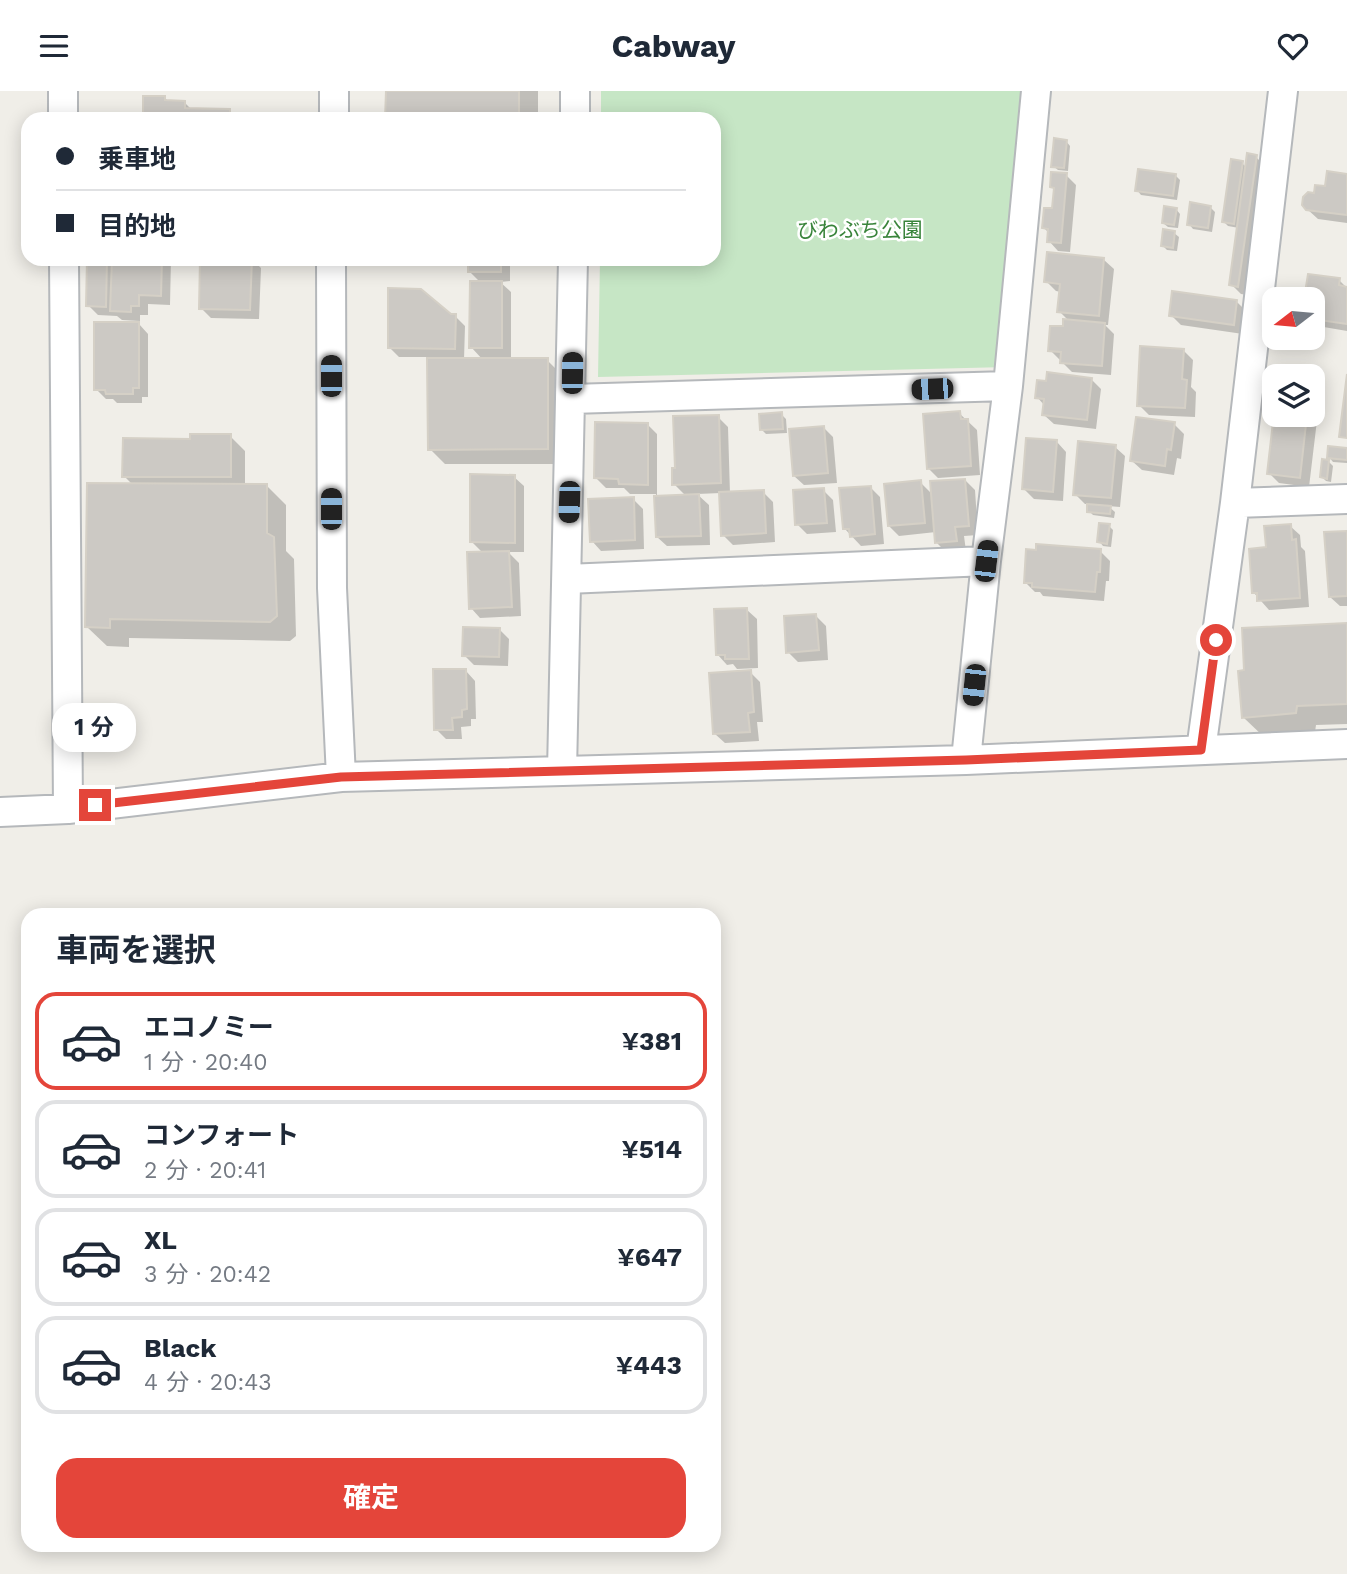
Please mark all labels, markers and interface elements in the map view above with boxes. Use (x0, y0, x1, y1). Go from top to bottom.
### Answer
icon: menu (35, 27, 73, 65)
text: Cabway (611, 27, 736, 65)
icon: heart (1274, 27, 1312, 65)
text: 乗車地 (98, 144, 176, 174)
text: 目的地 (98, 211, 176, 241)
park label: びわぶち公園 (797, 217, 923, 242)
north arrow (1262, 287, 1325, 350)
map controls (1262, 287, 1325, 427)
car (562, 352, 583, 394)
car (321, 355, 342, 397)
button: layers (1262, 364, 1325, 427)
car (911, 378, 954, 400)
car (558, 481, 581, 523)
car (321, 488, 342, 530)
car (974, 539, 999, 583)
route start (1200, 624, 1232, 656)
car (962, 663, 987, 707)
callout: 1 分 (53, 703, 137, 753)
text: 1 分 (74, 714, 114, 741)
route end (79, 789, 111, 821)
text: 車両を選択 (56, 931, 216, 969)
icon: car (60, 1010, 123, 1073)
text: エコノミー (144, 1012, 274, 1042)
text: ¥381 (622, 1026, 682, 1056)
text: 1 分 · 20:40 (144, 1049, 268, 1076)
icon: car (60, 1118, 123, 1181)
text: コンフォート (144, 1120, 299, 1150)
text: ¥514 (622, 1134, 682, 1164)
text: 2 分 · 20:41 (144, 1157, 266, 1184)
text: XL (144, 1225, 177, 1255)
icon: car (60, 1226, 123, 1289)
text: ¥647 (617, 1242, 682, 1272)
text: 3 分 · 20:42 (144, 1261, 271, 1288)
text: Black (144, 1333, 216, 1363)
icon: car (60, 1334, 123, 1397)
text: ¥443 (616, 1350, 682, 1380)
text: 4 分 · 20:43 (144, 1369, 272, 1396)
button: 確定 (56, 1458, 686, 1538)

